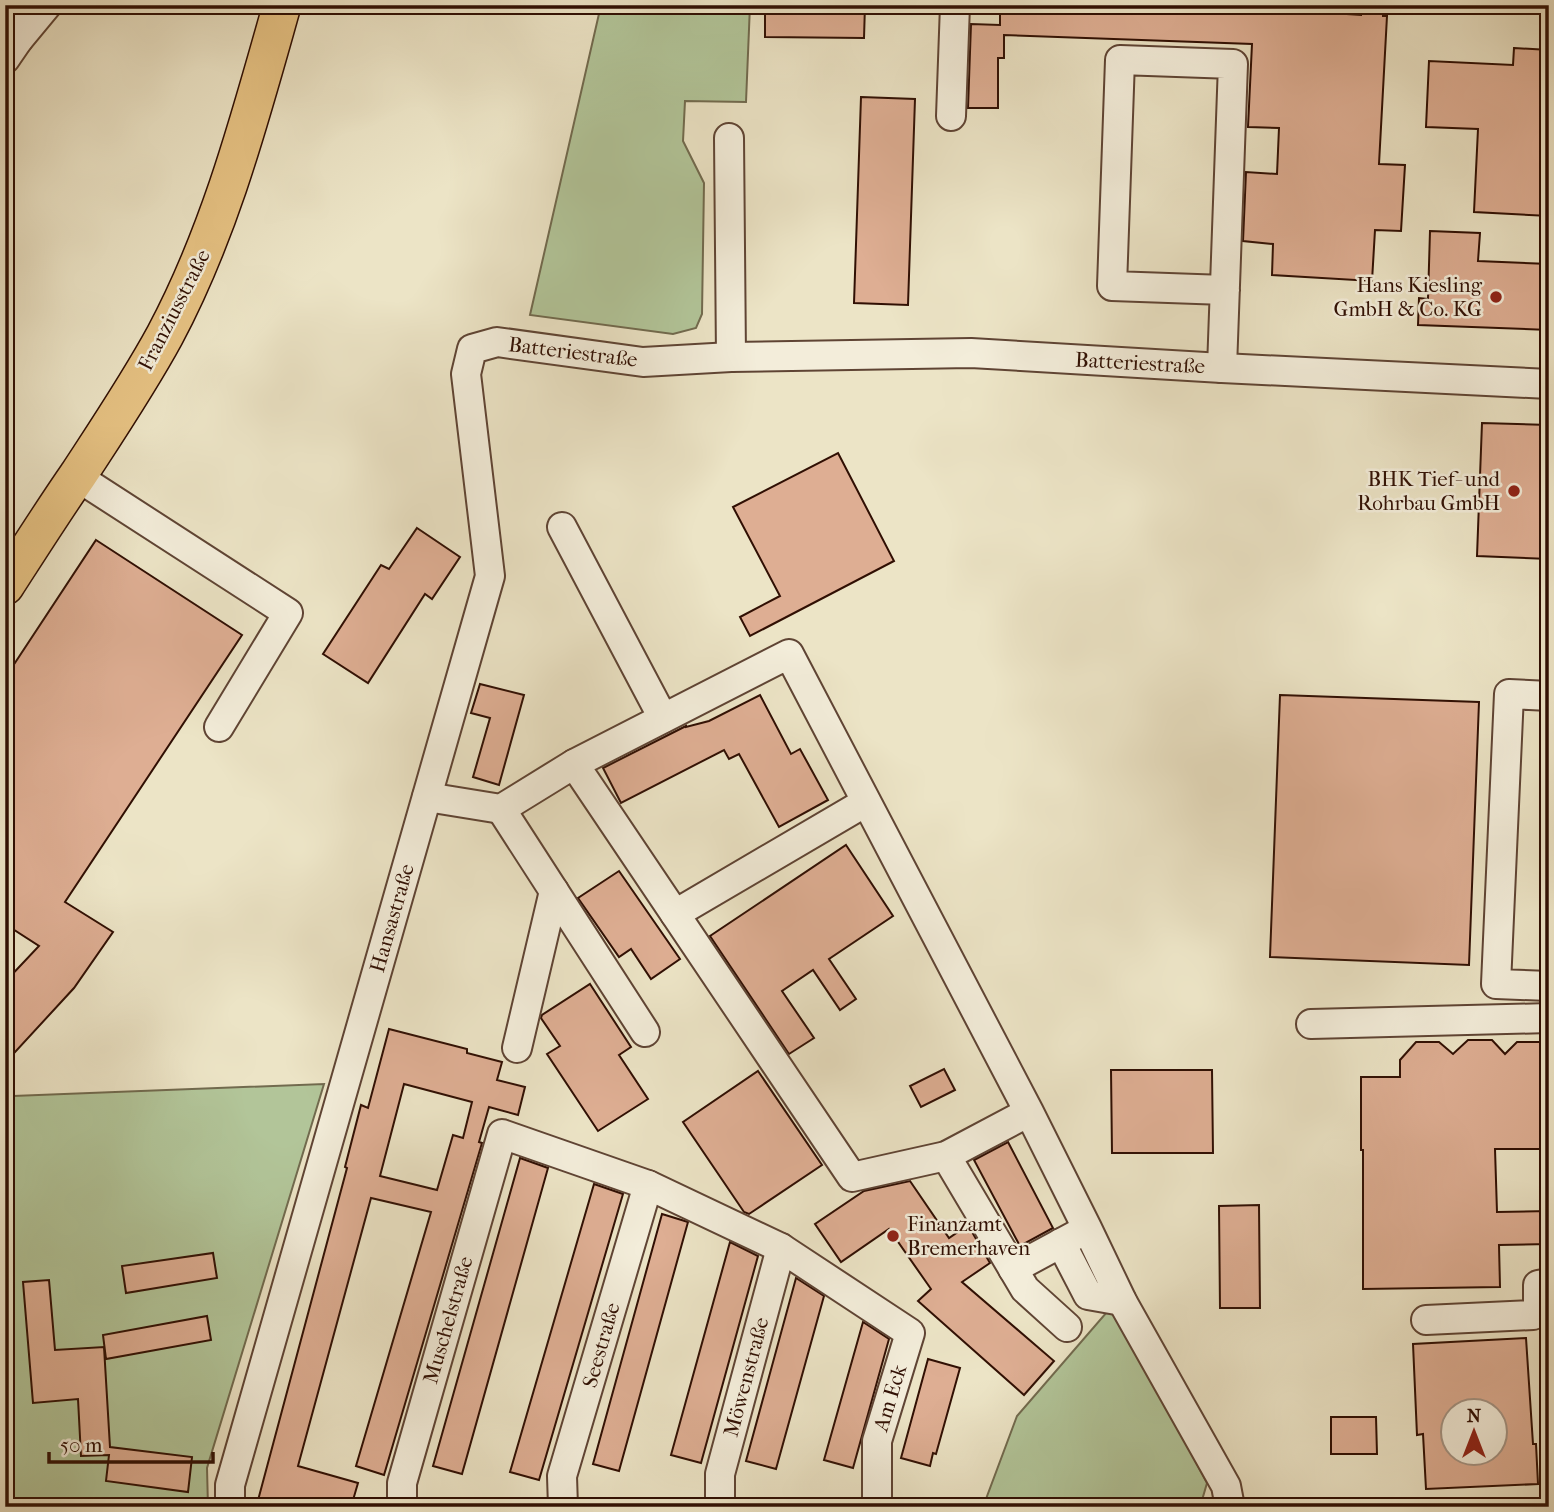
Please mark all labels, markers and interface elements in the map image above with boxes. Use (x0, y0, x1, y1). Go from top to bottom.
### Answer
street label: Franziusstraße (133, 245, 215, 375)
place label: Hans Kiesling GmbH & Co. KG (1334, 273, 1483, 321)
marker: Hans Kiesling GmbH & Co. KG (1488, 289, 1504, 305)
street label: Batteriestraße (507, 332, 639, 372)
street label: Batteriestraße (1075, 348, 1205, 378)
place label: BHK Tief- und Rohrbau GmbH (1357, 467, 1501, 515)
marker: BHK Tief- und Rohrbau GmbH (1506, 483, 1522, 499)
street label: Hansastraße (365, 861, 419, 975)
place label: Finanzamt Bremerhaven (907, 1212, 1030, 1260)
marker: Finanzamt Bremerhaven (885, 1228, 901, 1244)
street label: Muschelstraße (418, 1254, 478, 1386)
street label: Seestraße (577, 1300, 625, 1390)
street label: Möwenstraße (719, 1315, 773, 1439)
street label: Am Eck (868, 1362, 912, 1435)
north arrow (1438, 1396, 1508, 1466)
text: N (1467, 1405, 1482, 1427)
scale bar (49, 1421, 214, 1465)
text: 50 m (60, 1433, 103, 1457)

